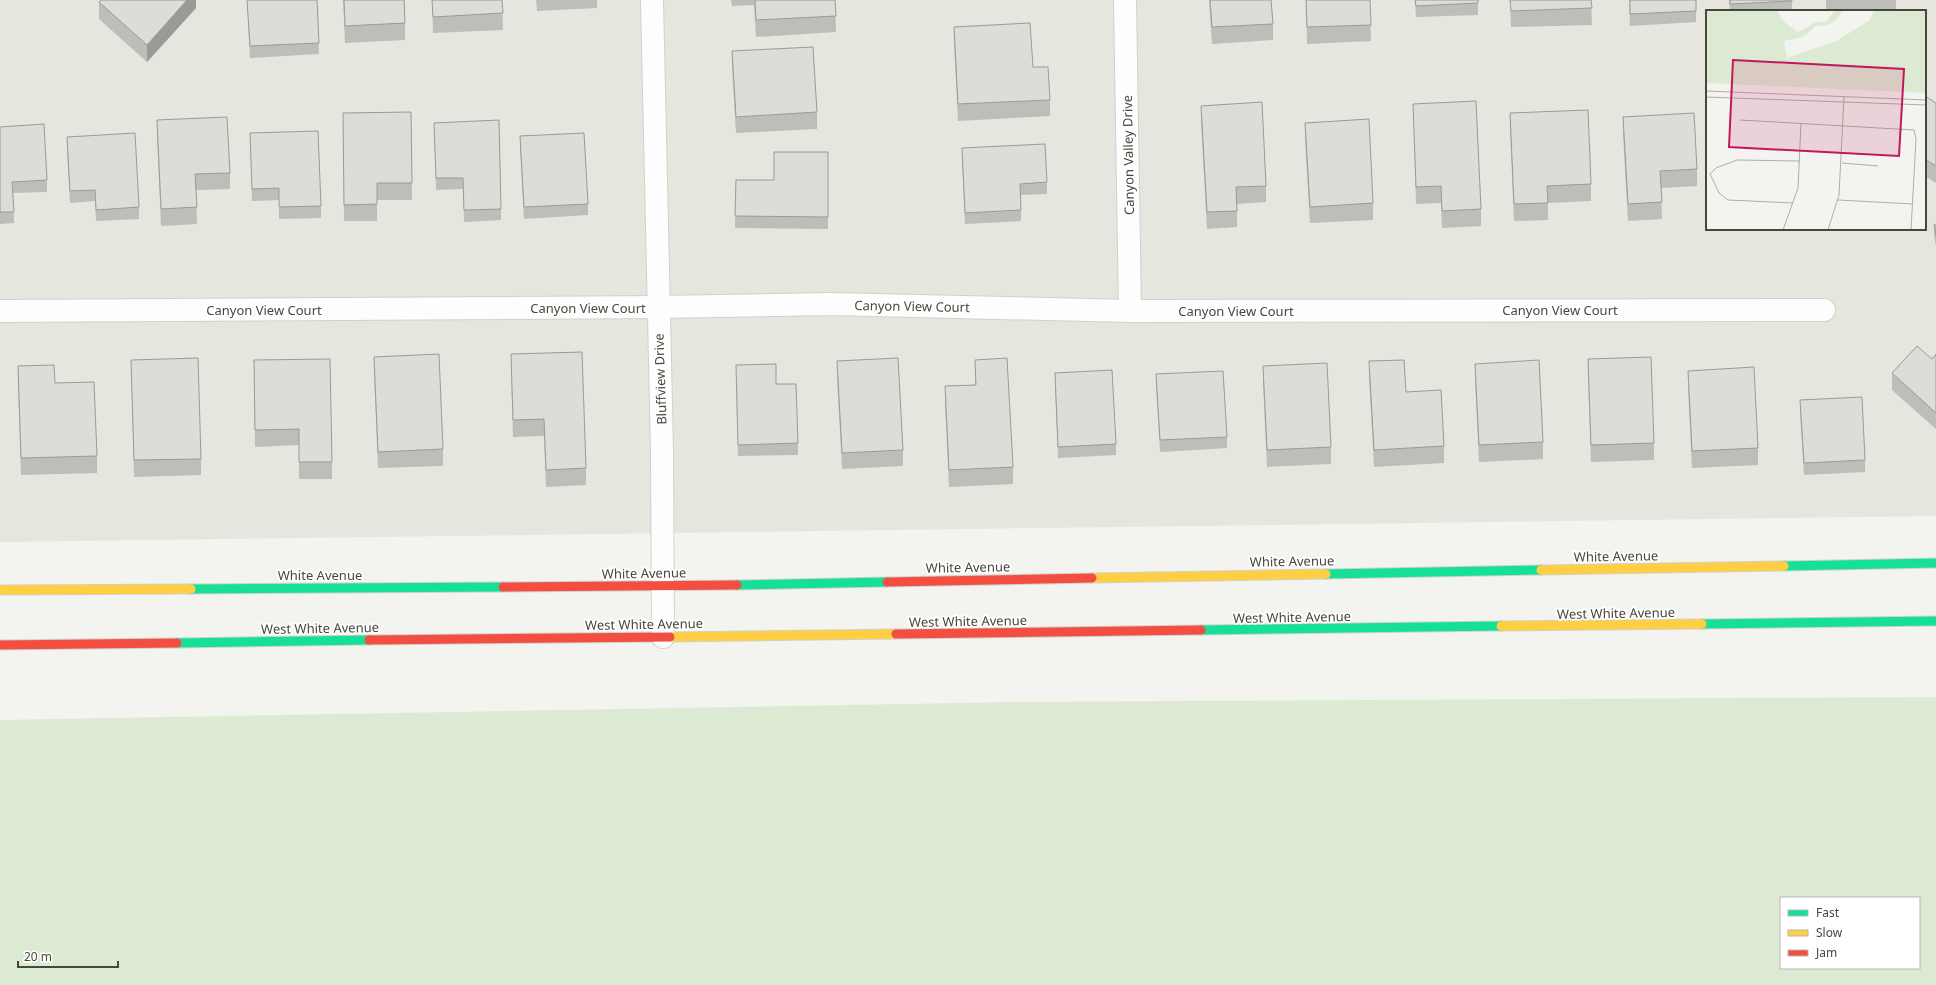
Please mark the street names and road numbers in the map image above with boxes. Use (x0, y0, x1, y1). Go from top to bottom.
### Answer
street label: Canyon Valley Drive (1118, 95, 1138, 215)
street label: Canyon View Court (854, 296, 970, 316)
street label: Canyon View Court (530, 299, 646, 317)
street label: Canyon View Court (206, 301, 322, 319)
street label: Canyon View Court (1502, 301, 1618, 319)
street label: Canyon View Court (1178, 302, 1294, 320)
street label: Bluffview Drive (649, 333, 671, 425)
street label: White Avenue (1574, 546, 1658, 566)
street label: White Avenue (1250, 551, 1334, 571)
street label: White Avenue (926, 557, 1010, 577)
street label: White Avenue (602, 563, 686, 583)
street label: White Avenue (278, 566, 362, 584)
street label: West White Avenue (1557, 603, 1675, 623)
street label: West White Avenue (1233, 607, 1351, 627)
street label: West White Avenue (909, 611, 1027, 631)
street label: West White Avenue (585, 614, 703, 634)
street label: West White Avenue (261, 618, 379, 638)

